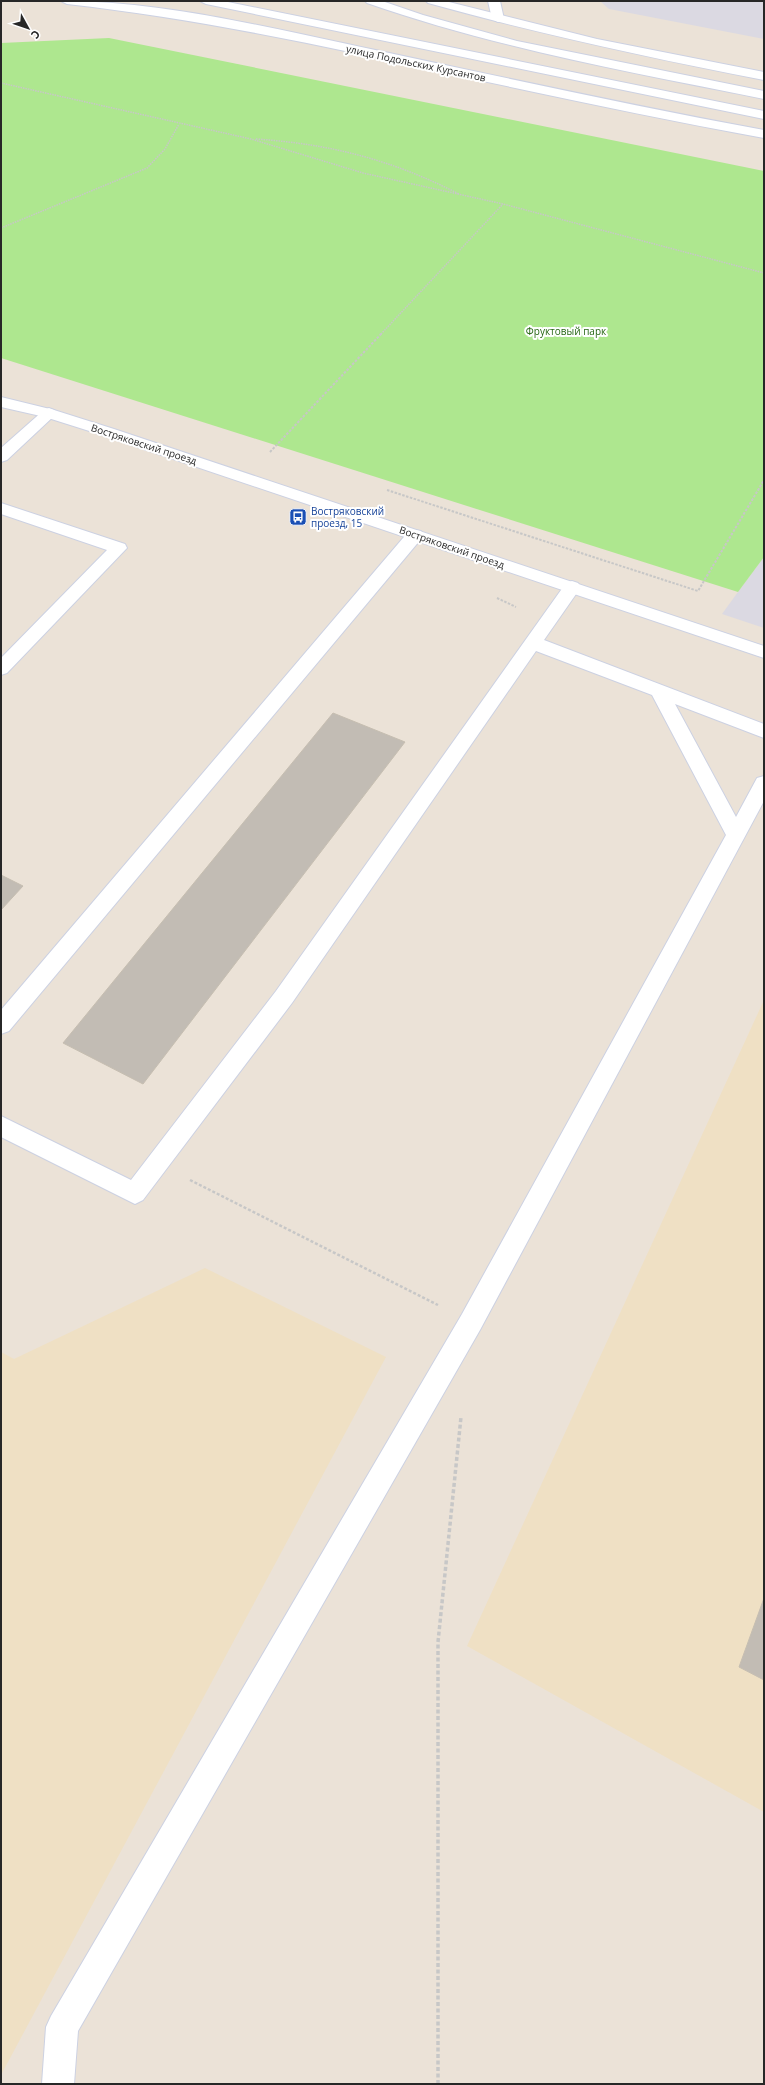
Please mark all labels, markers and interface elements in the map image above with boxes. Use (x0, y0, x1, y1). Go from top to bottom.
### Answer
north arrow (8, 8, 48, 48)
text: С (28, 27, 44, 42)
street label: улица Подольских Курсантов (345, 41, 487, 85)
park label: Фруктовый парк (526, 324, 607, 338)
street label: Востряковский проезд (89, 420, 199, 468)
place label: Востряковский проезд, 15 (311, 504, 384, 530)
bus stop icon: Востряковский проезд, 15 (288, 507, 308, 527)
street label: Востряковский проезд (398, 522, 507, 572)

